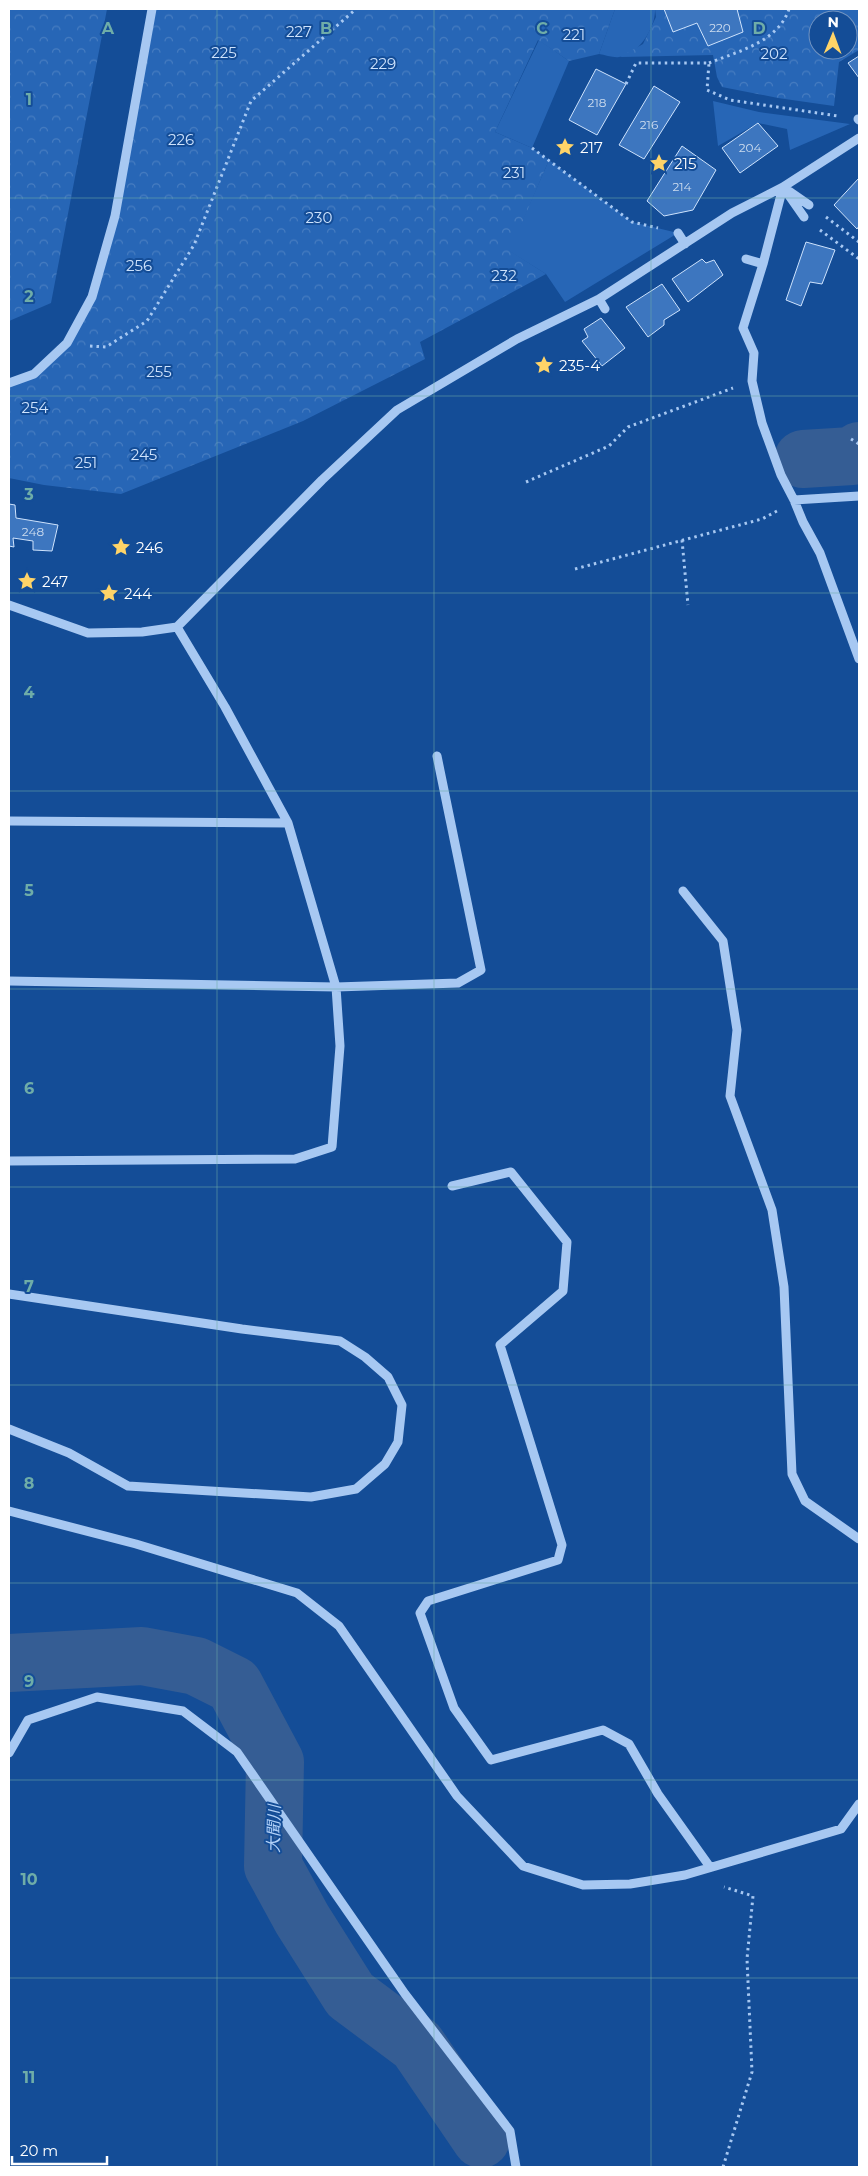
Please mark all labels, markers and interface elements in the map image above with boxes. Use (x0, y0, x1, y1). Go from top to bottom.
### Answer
north arrow (808, 10, 858, 60)
text: N (827, 13, 839, 31)
text: A (101, 19, 115, 38)
text: B (320, 19, 332, 38)
text: C (536, 19, 548, 38)
text: D (752, 19, 766, 38)
house number: 220 (709, 20, 731, 35)
park label: 227 (286, 22, 312, 41)
park label: 221 (563, 25, 585, 44)
park label: 225 (211, 43, 237, 62)
park label: 202 (761, 44, 787, 63)
park label: 229 (370, 54, 396, 73)
text: 1 (26, 90, 32, 109)
house number: 218 (588, 95, 607, 110)
house number: 216 (640, 117, 658, 132)
park label: 226 (168, 130, 194, 149)
place icon: 217 (554, 136, 576, 158)
place label: 217 (580, 138, 603, 157)
house number: 204 (739, 140, 761, 155)
place icon: 215 (648, 152, 670, 174)
place label: 215 (674, 154, 696, 173)
park label: 231 (503, 163, 525, 182)
house number: 214 (672, 179, 692, 194)
park label: 230 (306, 208, 333, 227)
park label: 256 (126, 256, 152, 275)
park label: 232 (491, 266, 517, 285)
text: 2 (24, 287, 34, 306)
place icon: 235-4 (533, 354, 555, 376)
place label: 235-4 (559, 356, 600, 375)
park label: 255 (146, 362, 172, 381)
park label: 254 (22, 398, 49, 417)
park label: 245 (131, 445, 157, 464)
park label: 251 (75, 453, 97, 472)
text: 3 (23, 485, 34, 504)
house number: 248 (22, 524, 44, 539)
place icon: 246 (110, 536, 132, 558)
place label: 246 (136, 538, 163, 557)
place icon: 247 (16, 570, 38, 592)
place label: 247 (42, 572, 68, 591)
place icon: 244 (98, 582, 120, 604)
place label: 244 (124, 584, 152, 603)
text: 4 (23, 683, 35, 702)
text: 5 (24, 881, 34, 900)
text: 6 (24, 1079, 34, 1098)
text: 7 (24, 1277, 34, 1296)
text: 8 (24, 1474, 34, 1493)
text: 9 (24, 1672, 34, 1691)
water label: 大聞川 (264, 1803, 284, 1853)
text: 10 (20, 1870, 38, 1889)
text: 11 (23, 2068, 35, 2087)
scale bar (12, 2134, 108, 2166)
text: 20 m (20, 2141, 58, 2160)

